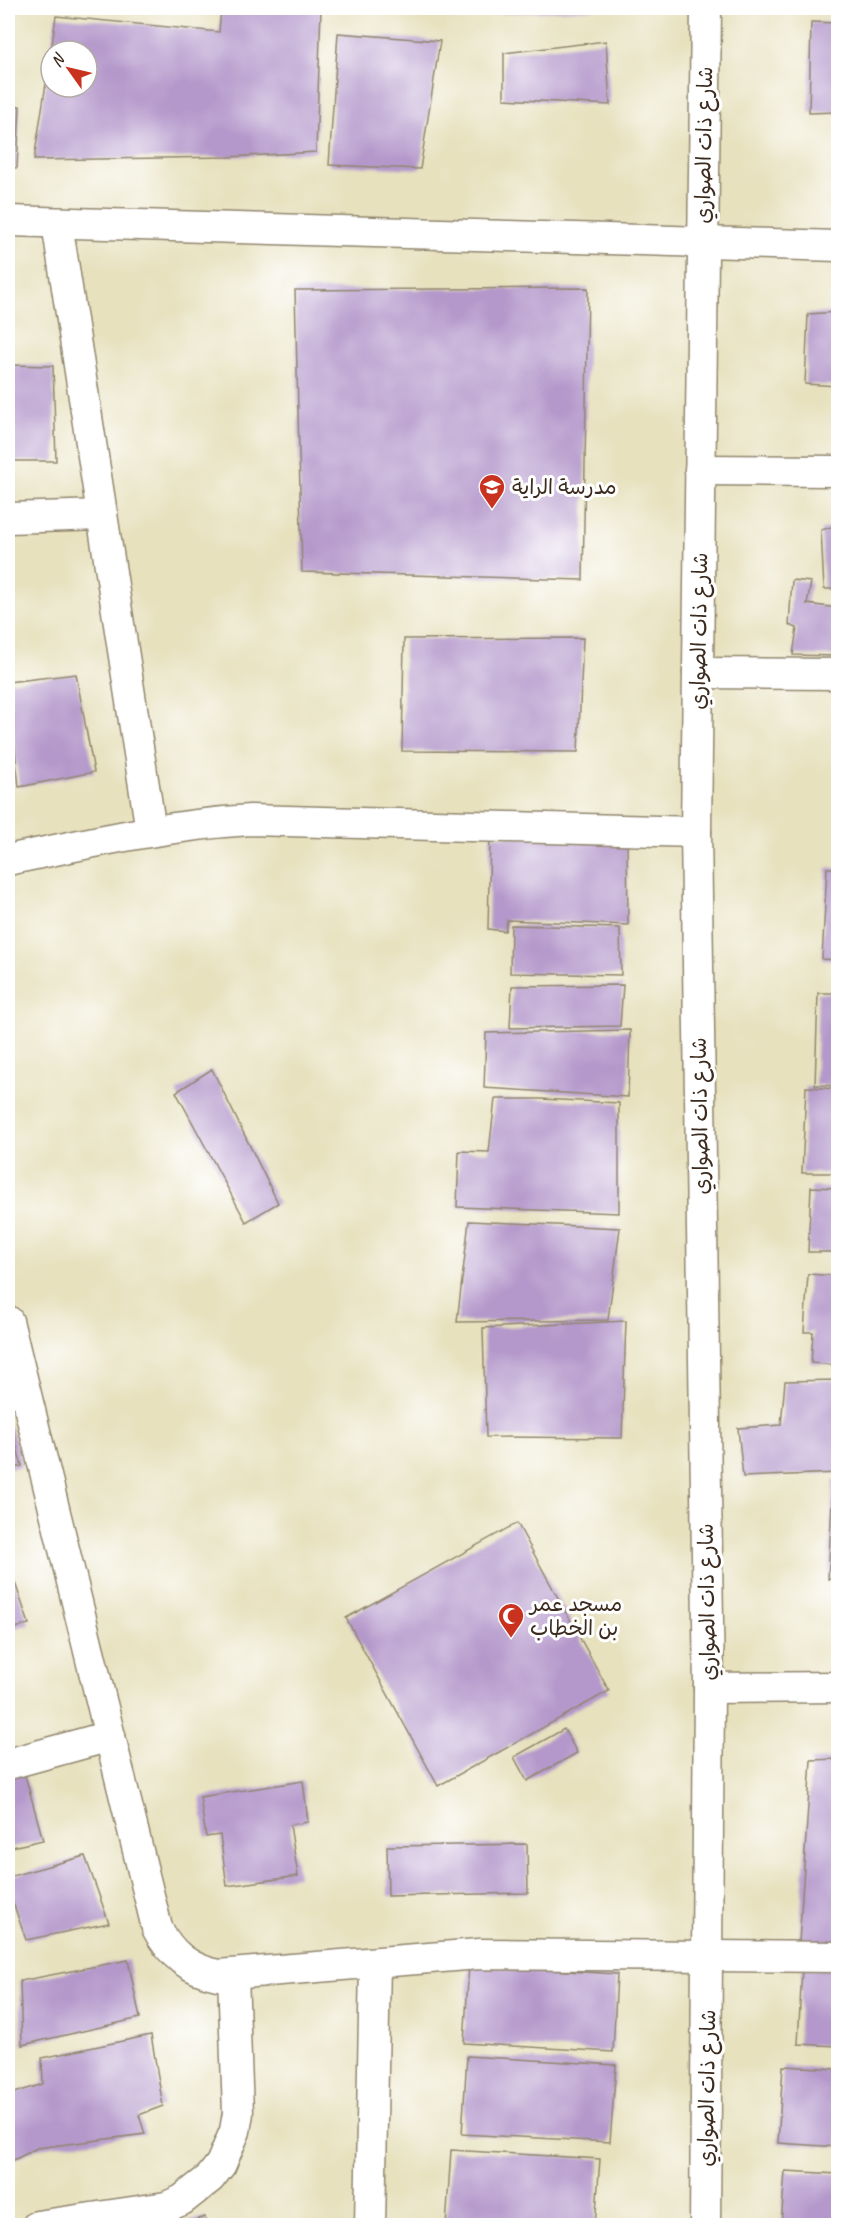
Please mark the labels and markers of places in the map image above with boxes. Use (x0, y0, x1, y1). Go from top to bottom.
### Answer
school or university icon: مدرسة الراية (477, 472, 507, 510)
place label: مدرسة الراية (512, 474, 617, 500)
place label: مسجد عمر بن الخطاب (528, 1591, 622, 1641)
mosque icon: مسجد عمر بن الخطاب (496, 1601, 526, 1639)

